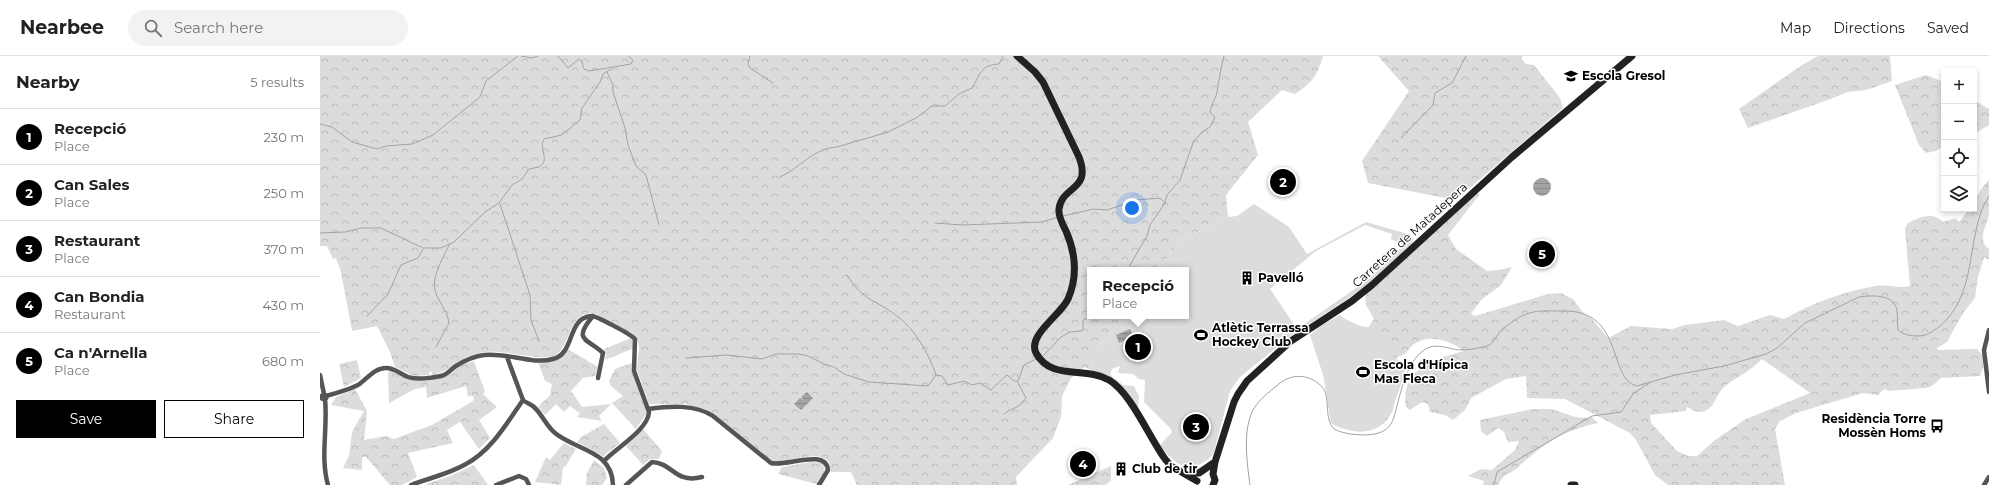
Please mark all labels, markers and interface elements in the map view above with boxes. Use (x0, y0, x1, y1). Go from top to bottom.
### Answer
search box (128, 10, 408, 46)
text: Nearbee (20, 16, 104, 39)
icon: search (142, 17, 164, 39)
text: Search here (174, 18, 263, 37)
text: Map (1780, 19, 1811, 37)
text: Directions (1833, 19, 1905, 37)
text: Saved (1927, 19, 1969, 37)
school or university icon: Escola Gresol (1563, 68, 1579, 84)
place label: Escola Gresol (1582, 68, 1665, 83)
map controls (1941, 68, 1977, 212)
button: + (1941, 68, 1977, 104)
text: Nearby (16, 72, 80, 92)
text: 5 results (250, 74, 304, 90)
button: − (1941, 104, 1977, 140)
text: Recepció (54, 119, 126, 138)
text: 1 (26, 129, 32, 145)
text: 230 m (263, 129, 304, 145)
text: Place (54, 138, 90, 154)
button: locate (1941, 140, 1977, 176)
pin: 2 (1270, 167, 1296, 197)
text: Can Sales (54, 175, 129, 194)
button: layers (1941, 176, 1977, 212)
street label: Carretera de Matadepera (1349, 179, 1470, 290)
text: 2 (25, 185, 33, 201)
text: 250 m (263, 185, 304, 201)
text: Place (54, 194, 90, 210)
your location (1122, 198, 1142, 218)
text: Restaurant (54, 231, 140, 250)
pin: 5 (1529, 239, 1555, 269)
text: 3 (25, 241, 33, 257)
text: 370 m (264, 241, 304, 257)
text: Place (54, 250, 90, 266)
popup (1087, 267, 1189, 319)
building icon: Pavelló (1239, 270, 1255, 286)
place label: Pavelló (1258, 270, 1304, 285)
text: Recepció (1102, 276, 1174, 295)
text: Can Bondia (54, 287, 145, 306)
text: Place (1102, 295, 1137, 311)
text: 4 (25, 297, 33, 313)
text: 430 m (262, 297, 304, 313)
text: Restaurant (54, 306, 125, 322)
place label: Atlètic Terrassa Hockey Club (1211, 320, 1309, 349)
sports icon: Atlètic Terrassa Hockey Club (1193, 327, 1209, 343)
pin: 1 (1125, 332, 1151, 362)
text: Ca n'Arnella (54, 343, 148, 362)
text: 5 (25, 353, 33, 369)
text: 680 m (262, 353, 304, 369)
place label: Escola d'Hípica Mas Fleca (1374, 357, 1468, 386)
text: Place (54, 362, 90, 378)
sports icon: Escola d'Hípica Mas Fleca (1355, 364, 1371, 380)
button: Save (16, 400, 156, 438)
button: Share (164, 400, 304, 438)
place label: Residència Torre Mossèn Homs (1822, 411, 1927, 440)
pin: 3 (1183, 412, 1209, 442)
bus stop icon: Residència Torre Mossèn Homs (1929, 418, 1945, 434)
pin: 4 (1070, 449, 1096, 479)
building icon: Club de tir (1113, 461, 1129, 477)
place label: Club de tir (1132, 461, 1198, 476)

